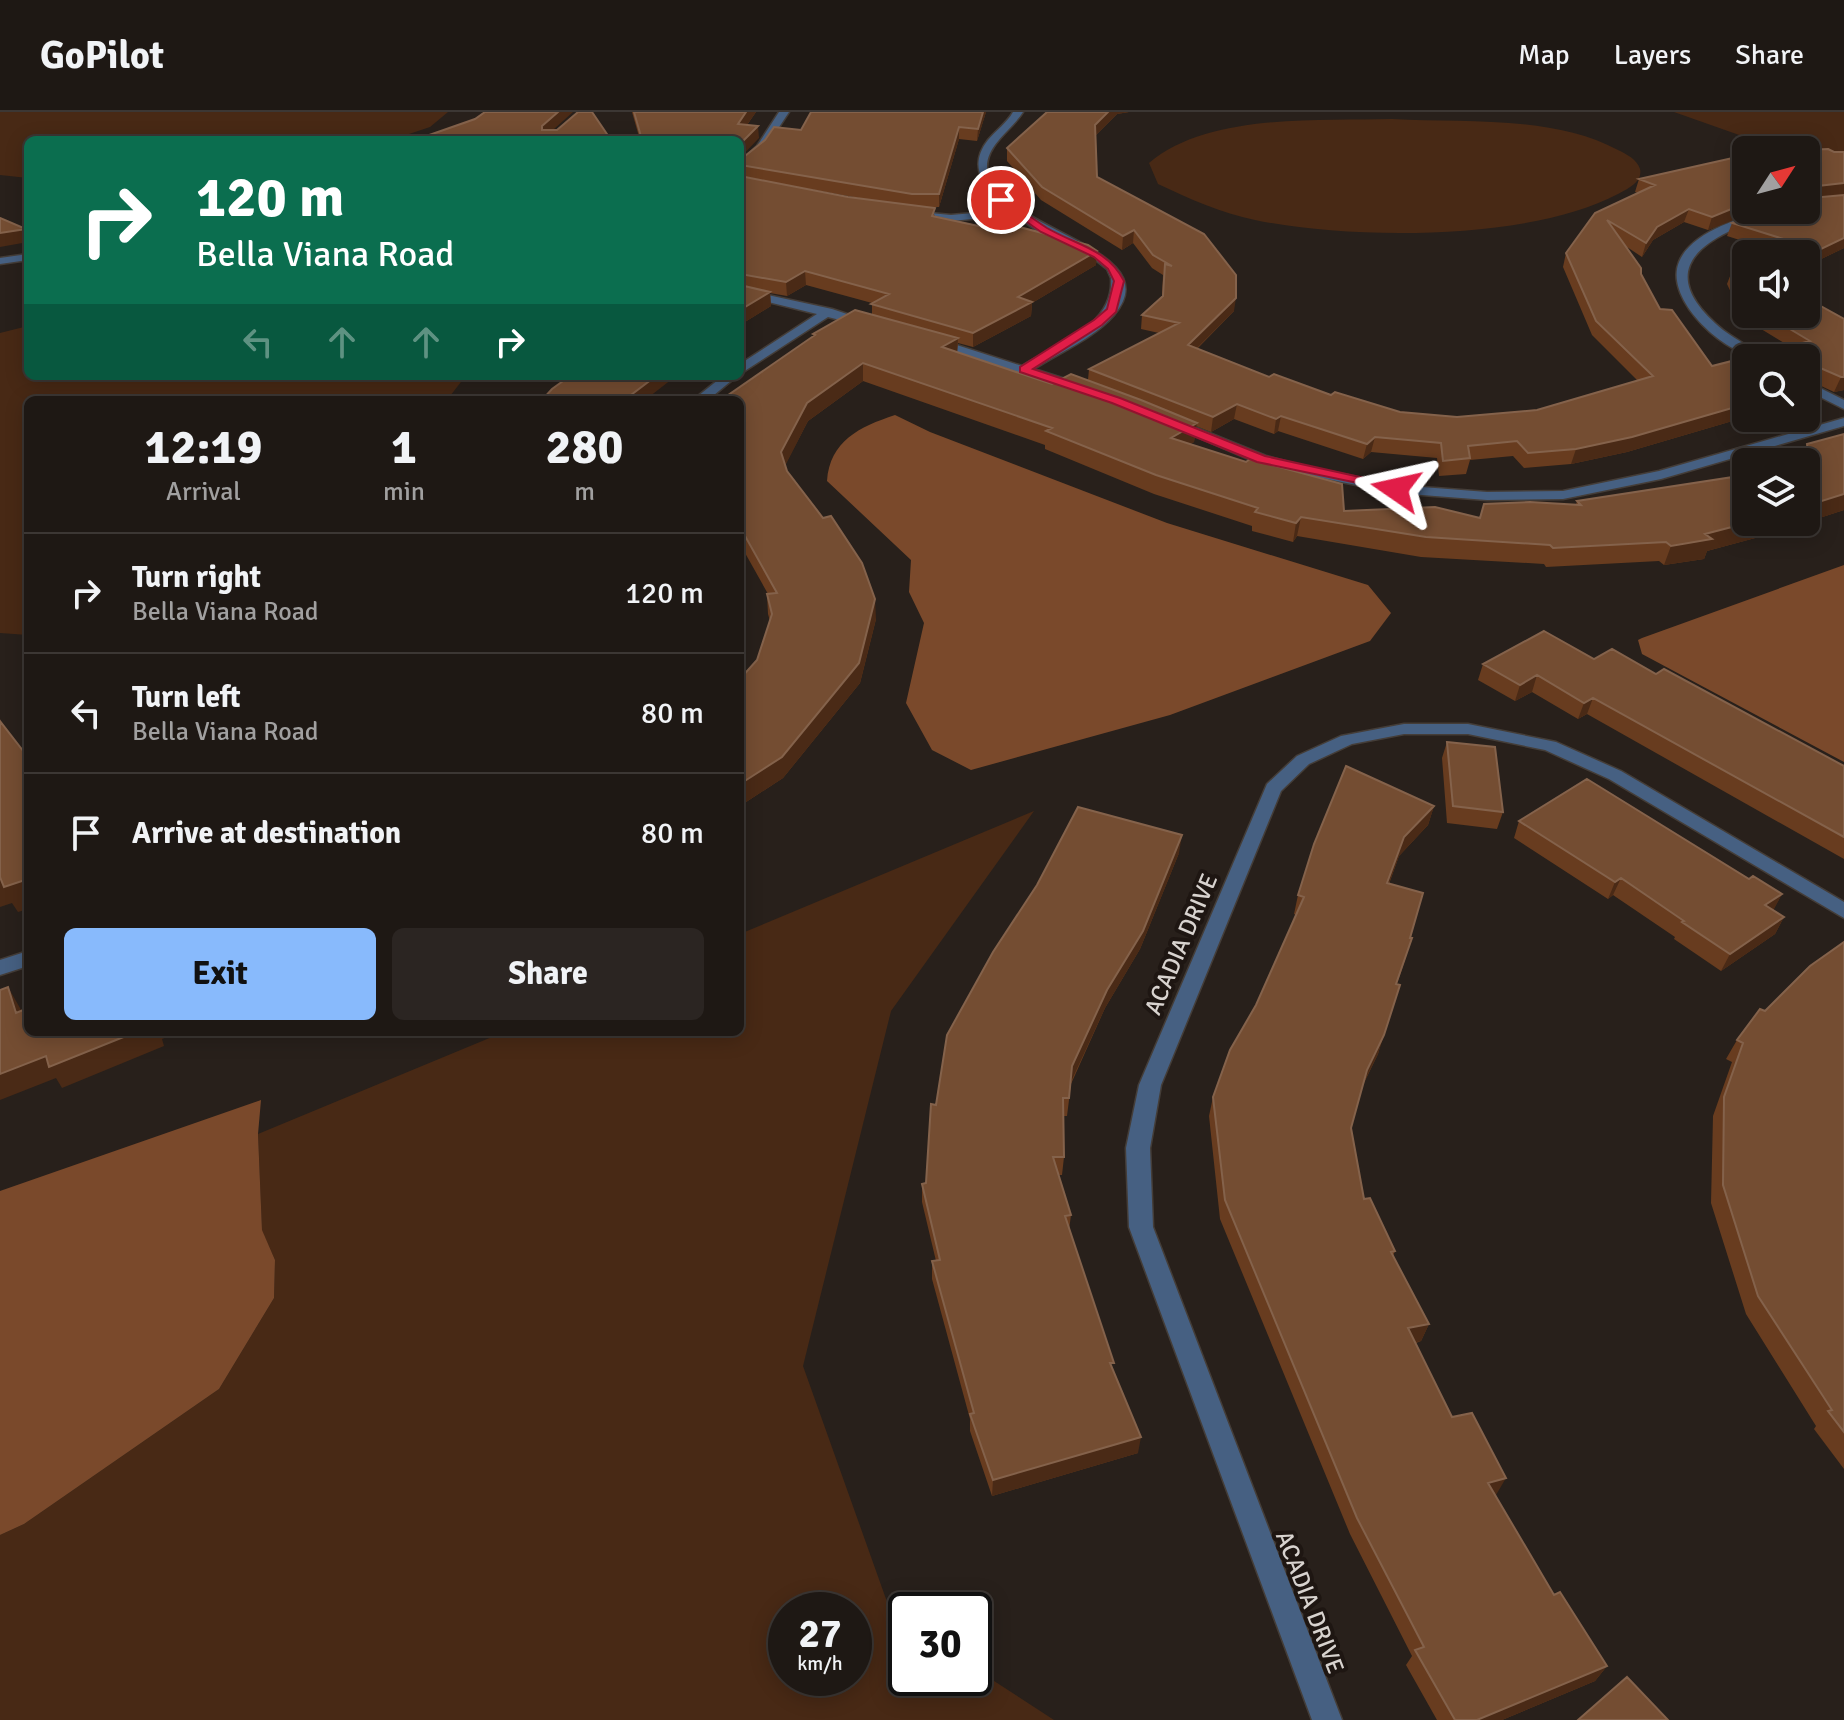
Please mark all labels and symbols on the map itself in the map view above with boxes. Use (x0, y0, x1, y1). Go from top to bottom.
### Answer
north arrow (1732, 136, 1820, 224)
pin (967, 166, 1035, 234)
position arrow (1354, 447, 1438, 531)
street label: ACADIA DRIVE (1138, 869, 1224, 1019)
street label: ACADIA DRIVE (1269, 1526, 1351, 1678)
speed limit sign: 30 (888, 1592, 992, 1696)

